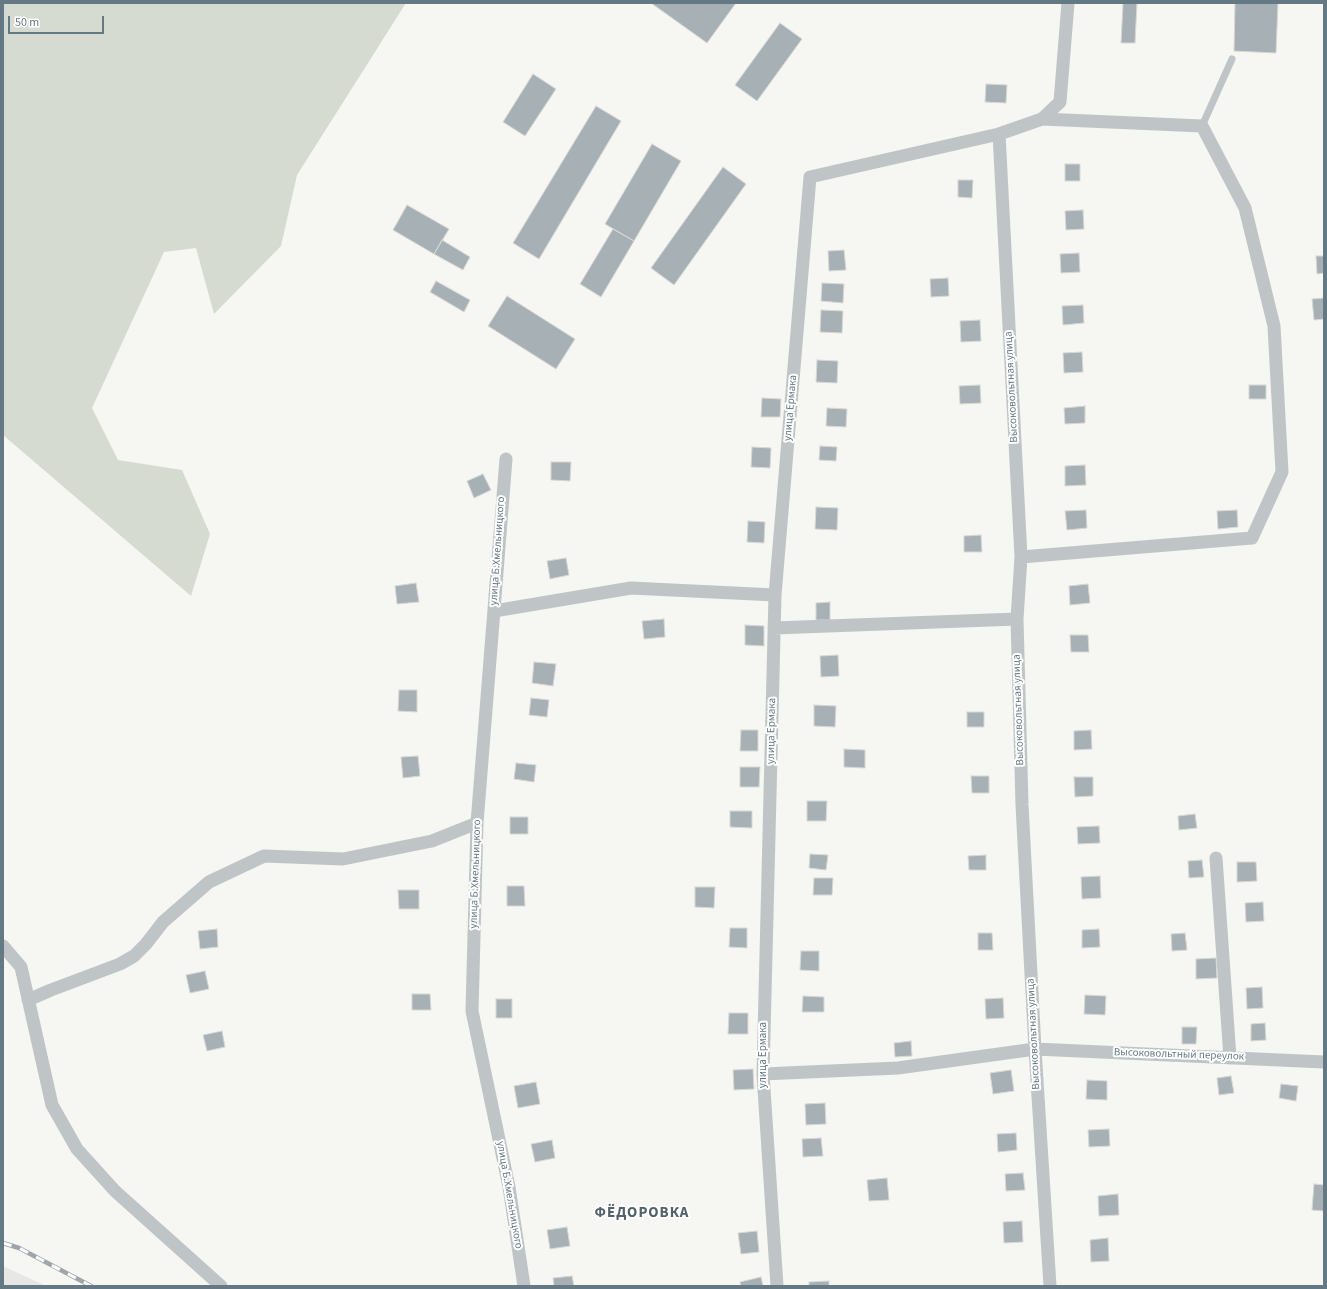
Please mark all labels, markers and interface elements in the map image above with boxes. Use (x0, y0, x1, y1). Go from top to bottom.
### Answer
scale bar (10, 8, 106, 34)
text: 50 m (15, 14, 39, 31)
street label: Высоковольтная улица (1002, 331, 1022, 443)
street label: улица Ермака (782, 374, 800, 442)
street label: улица Б.Хмельницкого (488, 496, 508, 606)
street label: Высоковольтная улица (1010, 654, 1028, 766)
street label: улица Ермака (765, 698, 779, 764)
street label: улица Б.Хмельницкого (467, 819, 485, 929)
street label: Высоковольтная улица (1024, 978, 1044, 1090)
street label: улица Ермака (757, 1022, 771, 1088)
street label: Высоковольтный переулок (1114, 1046, 1244, 1064)
street label: улица Б.Хмельницкого (493, 1140, 525, 1250)
district label: ФЁДОРОВКА (595, 1205, 689, 1223)

